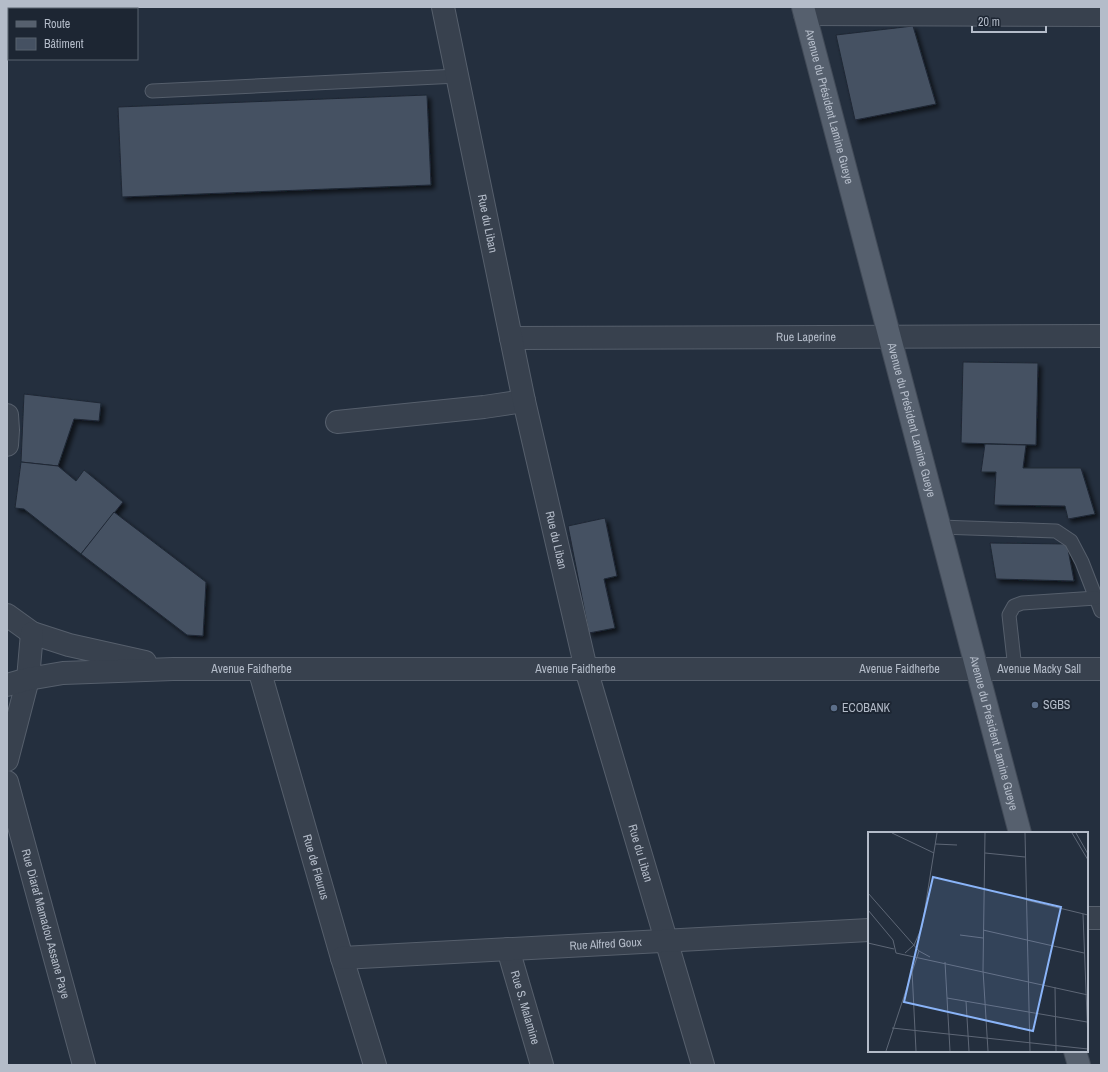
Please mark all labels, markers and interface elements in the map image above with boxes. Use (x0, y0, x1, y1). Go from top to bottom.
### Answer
legend (8, 8, 138, 60)
scale bar (972, 8, 1046, 34)
text: 20 m (978, 14, 1000, 30)
text: Route (44, 16, 70, 32)
street label: Avenue du Président Lamine Gueye (801, 27, 857, 186)
text: Bâtiment (44, 36, 84, 52)
street label: Rue du Liban (474, 193, 501, 254)
street label: Rue Laperine (776, 329, 836, 345)
street label: Avenue du Président Lamine Gueye (883, 340, 939, 499)
street label: Rue du Liban (542, 509, 571, 571)
street label: Avenue du Président Lamine Gueye (966, 653, 1022, 812)
street label: Avenue Faidherbe (210, 661, 292, 677)
street label: Avenue Faidherbe (534, 661, 616, 677)
street label: Avenue Faidherbe (858, 661, 940, 677)
street label: Avenue Macky Sall (996, 661, 1081, 677)
place label: SGBS (1043, 697, 1071, 713)
place label: ECOBANK (842, 700, 891, 716)
marker: SGBS (1030, 700, 1040, 710)
marker: ECOBANK (829, 703, 839, 713)
street label: Rue du Liban (624, 822, 656, 884)
street label: Rue de Fleurus (299, 832, 333, 902)
inset map (868, 832, 1088, 1052)
street label: Rue Diaraf Mamadou Assane Paye (18, 847, 74, 1001)
street label: Rue Alfred Goux (569, 934, 642, 954)
street label: Rue S. Malamine (507, 969, 544, 1046)

